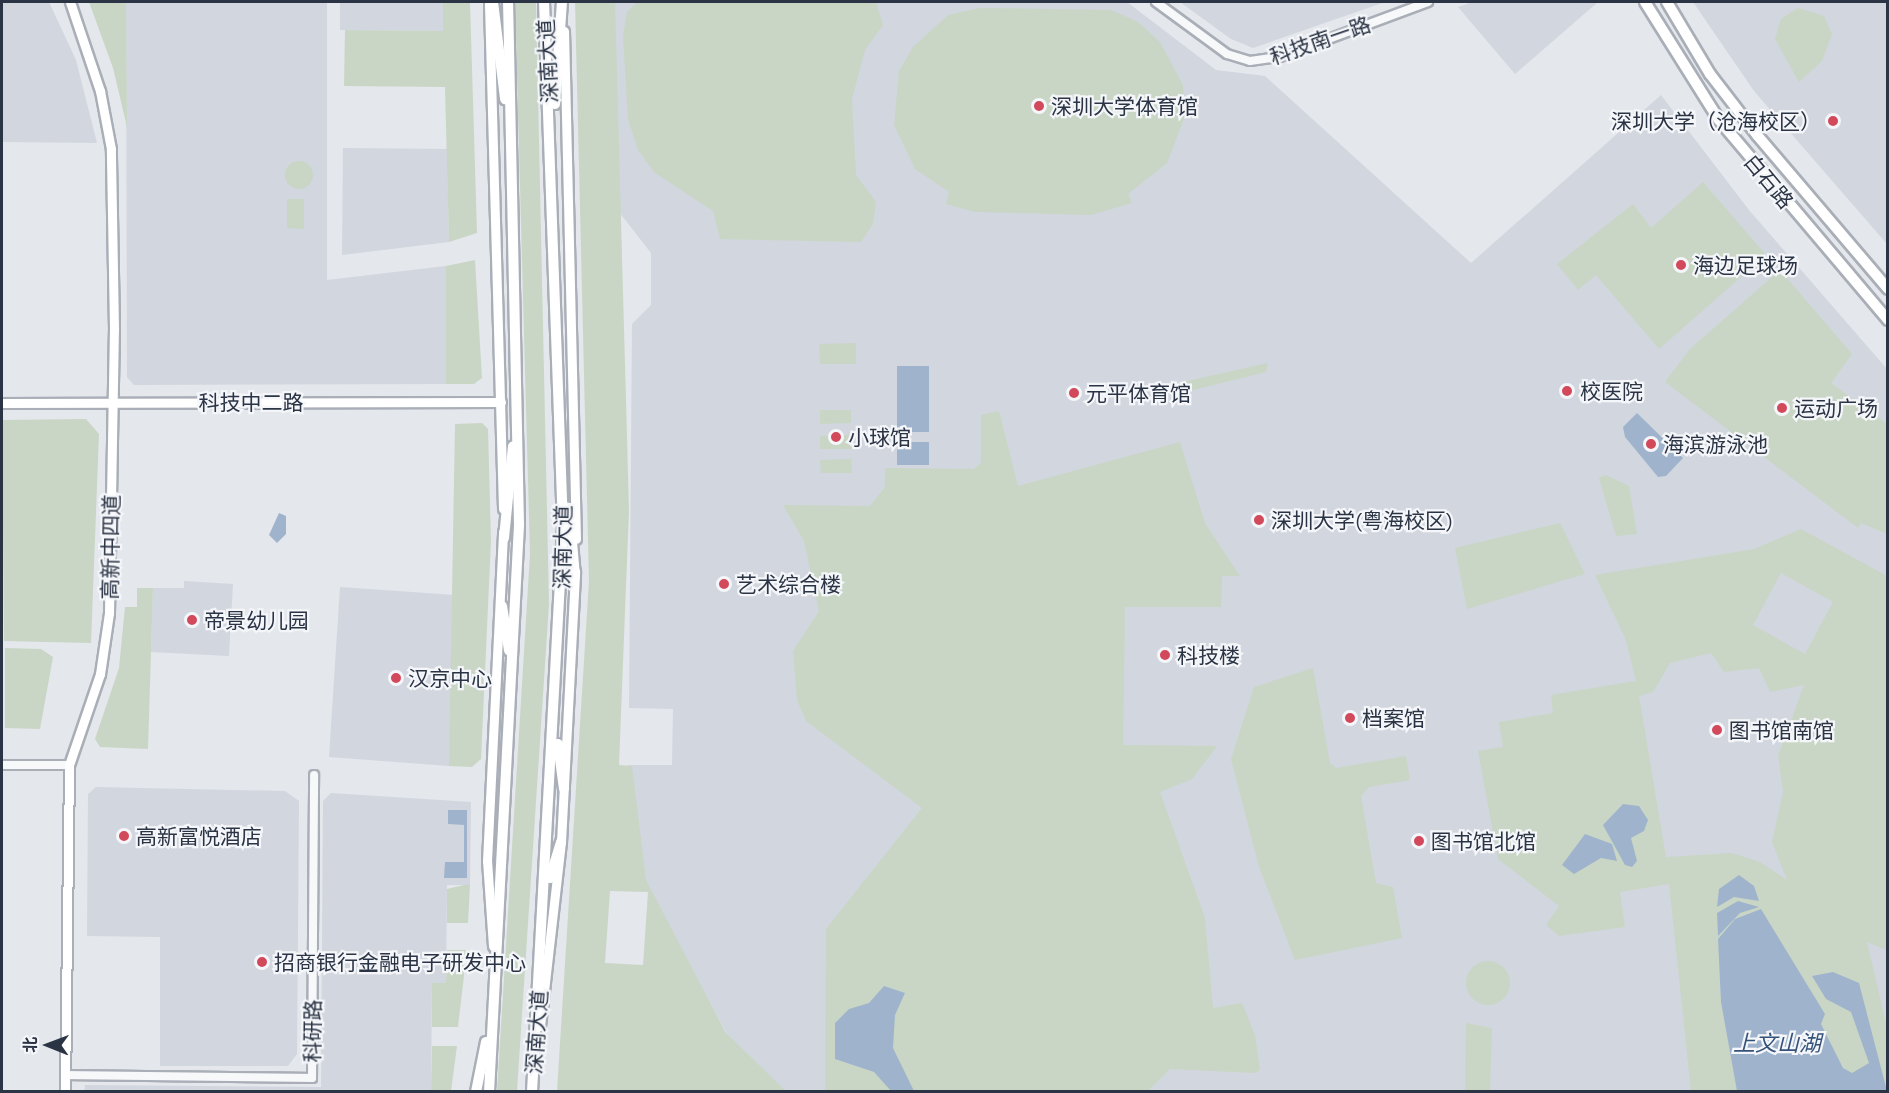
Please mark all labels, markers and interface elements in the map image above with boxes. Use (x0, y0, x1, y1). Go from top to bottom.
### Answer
street label: 科技南一路 (1266, 11, 1374, 69)
street label: 深南大道 (532, 18, 562, 104)
place label: 深圳大学体育馆 (1051, 93, 1198, 119)
marker: 深圳大学体育馆 (1032, 99, 1046, 113)
place label: 深圳大学（沧海校区） (1611, 108, 1821, 134)
marker: 深圳大学（沧海校区） (1826, 114, 1840, 128)
street label: 白石路 (1739, 149, 1799, 213)
place label: 海边足球场 (1693, 252, 1798, 278)
marker: 海边足球场 (1674, 258, 1688, 272)
place label: 校医院 (1580, 378, 1643, 404)
place label: 元平体育馆 (1086, 380, 1191, 406)
marker: 校医院 (1558, 382, 1576, 400)
marker: 元平体育馆 (1067, 386, 1081, 400)
street label: 科技中二路 (199, 389, 303, 415)
place label: 运动广场 (1794, 395, 1878, 421)
marker: 运动广场 (1775, 401, 1789, 415)
place label: 小球馆 (848, 424, 911, 450)
marker: 小球馆 (829, 430, 843, 444)
place label: 海滨游泳池 (1663, 431, 1768, 457)
marker: 海滨游泳池 (1644, 437, 1658, 451)
street label: 高新中四道 (96, 494, 124, 600)
street label: 深南大道 (549, 505, 575, 589)
place label: 深圳大学(粤海校区) (1271, 507, 1453, 533)
marker: 深圳大学(粤海校区) (1252, 513, 1266, 527)
place label: 艺术综合楼 (736, 571, 841, 597)
marker: 艺术综合楼 (717, 577, 731, 591)
place label: 帝景幼儿园 (204, 607, 309, 633)
marker: 帝景幼儿园 (185, 613, 199, 627)
place label: 科技楼 (1177, 642, 1240, 668)
marker: 科技楼 (1158, 648, 1172, 662)
place label: 汉京中心 (408, 665, 492, 691)
marker: 汉京中心 (389, 671, 403, 685)
place label: 档案馆 (1362, 705, 1425, 731)
marker: 档案馆 (1343, 711, 1357, 725)
place label: 图书馆南馆 (1729, 717, 1834, 743)
marker: 图书馆南馆 (1710, 723, 1724, 737)
place label: 高新富悦酒店 (136, 823, 262, 849)
place label: 图书馆北馆 (1431, 828, 1536, 854)
marker: 高新富悦酒店 (117, 829, 131, 843)
marker: 图书馆北馆 (1412, 834, 1426, 848)
place label: 招商银行金融电子研发中心 (274, 949, 526, 975)
marker: 招商银行金融电子研发中心 (255, 955, 269, 969)
street label: 深南大道 (521, 989, 551, 1075)
street label: 科研路 (299, 999, 325, 1063)
north arrow (18, 1015, 78, 1075)
water label: 上文山湖 (1733, 1030, 1821, 1056)
text: 北 (20, 1037, 40, 1053)

